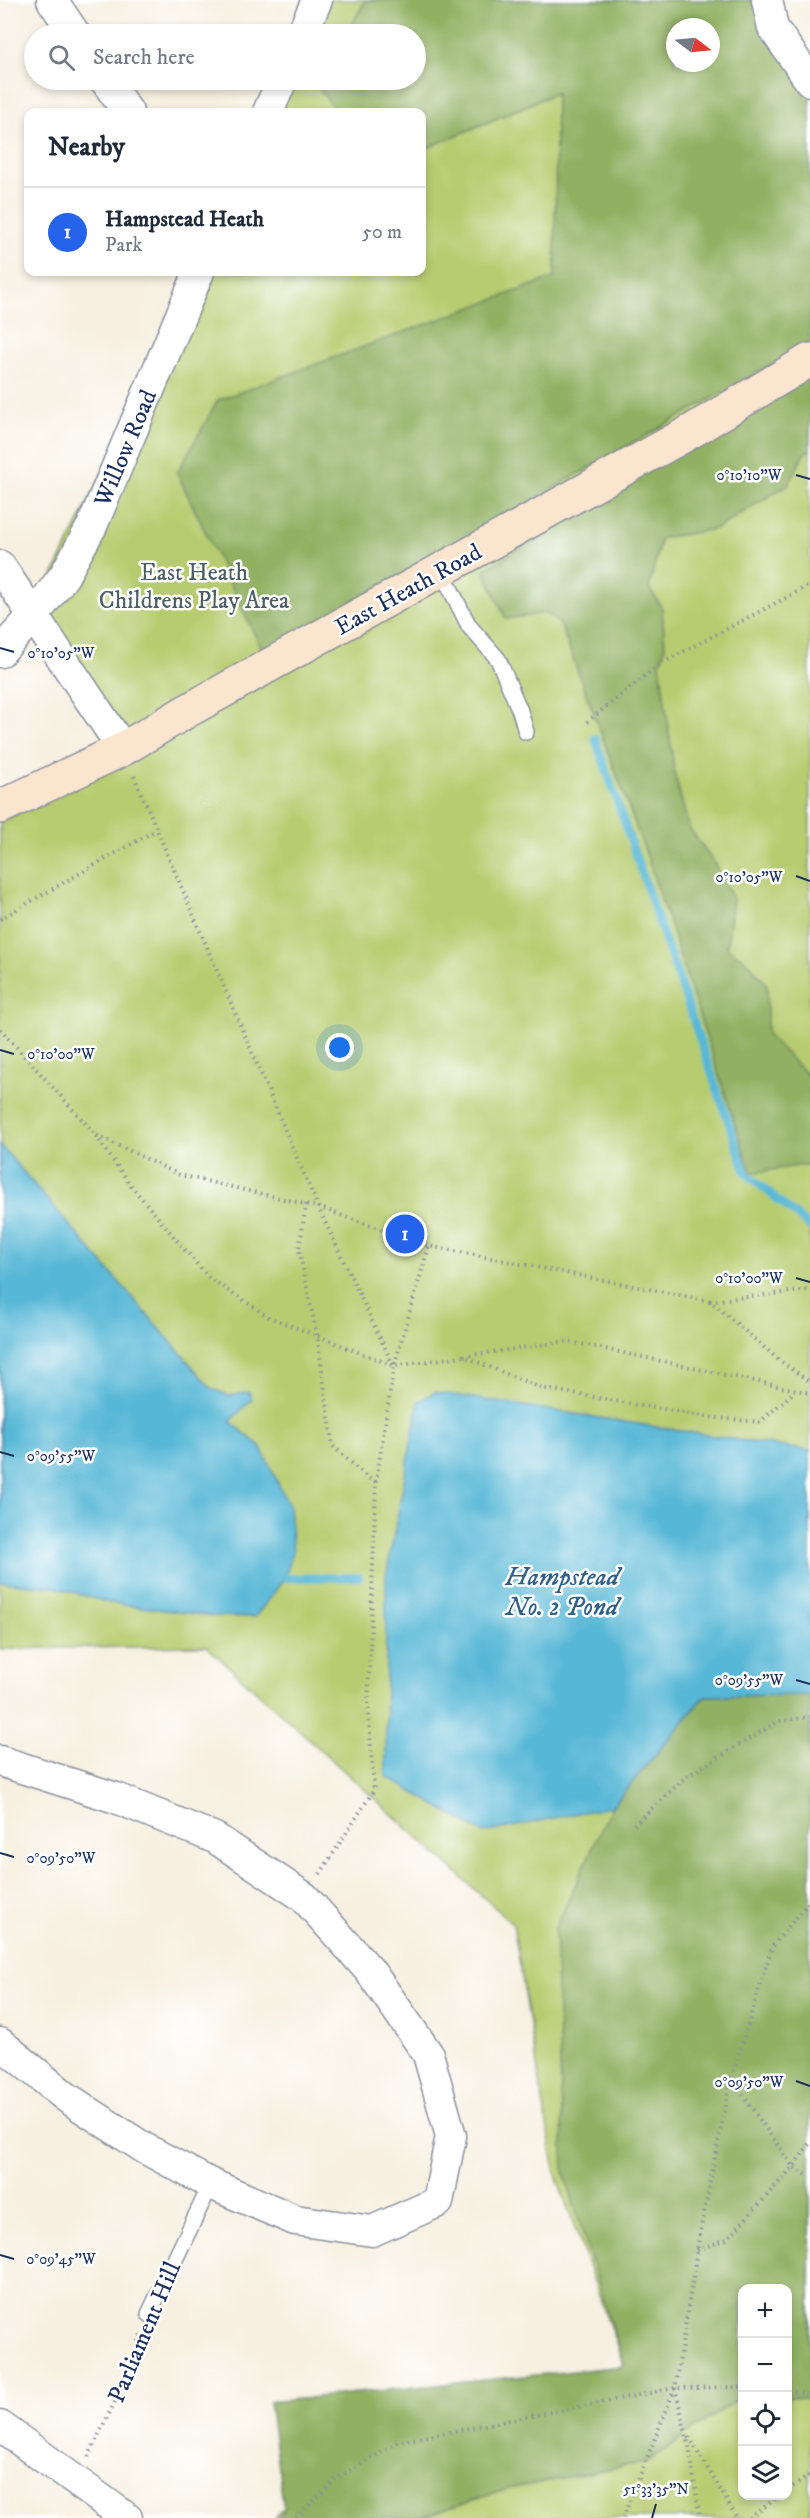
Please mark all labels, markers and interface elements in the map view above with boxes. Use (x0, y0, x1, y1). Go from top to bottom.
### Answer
north arrow (666, 18, 720, 72)
search box (24, 24, 426, 90)
icon: search (45, 41, 78, 74)
text: Search here (93, 44, 195, 71)
text: Nearby (48, 131, 125, 164)
text: Hampstead Heath (105, 206, 264, 233)
text: 1 (64, 220, 71, 245)
text: 50 m (362, 220, 402, 245)
text: Park (105, 233, 142, 258)
street label: Willow Road (87, 385, 164, 512)
text: 0°10'10"W (717, 466, 782, 485)
street label: East Heath Road (330, 537, 487, 643)
park label: East Heath Childrens Play Area (99, 558, 290, 616)
text: 0°10'05"W (28, 644, 95, 663)
text: 0°10'05"W (716, 868, 783, 887)
your location (325, 1033, 354, 1062)
text: 0°10'00"W (27, 1045, 95, 1064)
pin: 1 (386, 1212, 424, 1256)
text: 0°10'00"W (715, 1269, 783, 1288)
text: 0°09'55"W (27, 1447, 95, 1466)
water label: Hampstead No. 2 Pond (504, 1561, 623, 1624)
text: 0°09'55"W (715, 1671, 783, 1690)
text: 0°09'50"W (27, 1849, 96, 1868)
text: 0°09'50"W (715, 2073, 784, 2092)
text: 0°09'45"W (26, 2250, 96, 2269)
street label: Parliament Hill (102, 2257, 188, 2407)
map controls (738, 2284, 792, 2500)
button: + (738, 2284, 792, 2338)
button: − (738, 2338, 792, 2392)
button: locate (738, 2392, 792, 2446)
button: layers (738, 2446, 792, 2500)
text: 51°33'35"N (623, 2480, 689, 2499)

